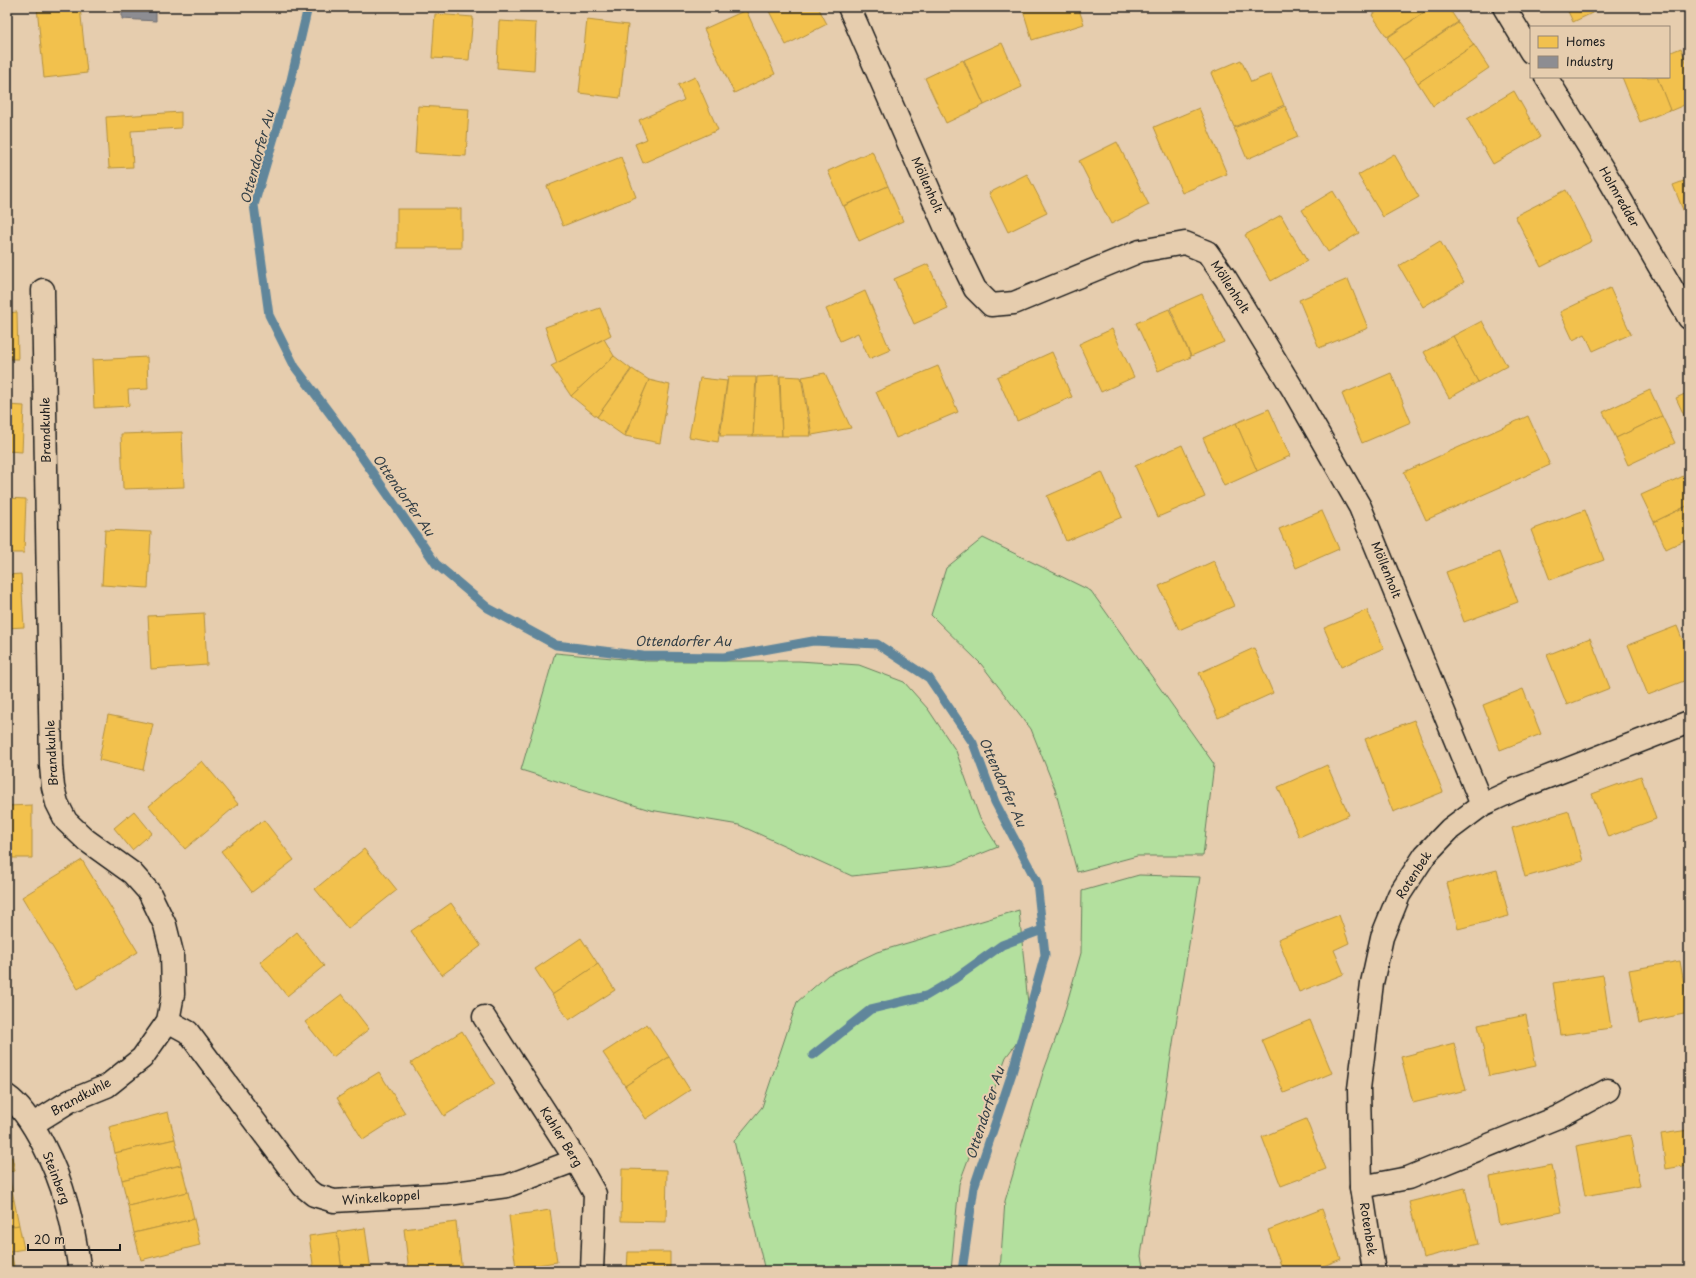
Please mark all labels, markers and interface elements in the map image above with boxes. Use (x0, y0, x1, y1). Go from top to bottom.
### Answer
legend (1530, 26, 1670, 78)
text: Homes (1566, 32, 1605, 50)
text: Industry (1566, 52, 1614, 70)
water label: Ottendorfer Au (235, 107, 278, 206)
street label: Möllenholt (908, 154, 948, 216)
street label: Holmredder (1595, 163, 1645, 231)
street label: Möllenholt (1207, 256, 1255, 317)
street label: Brandkuhle (35, 397, 55, 463)
water label: Ottendorfer Au (369, 450, 440, 540)
street label: Möllenholt (1367, 538, 1407, 601)
water label: Ottendorfer Au (635, 631, 732, 650)
street label: Brandkuhle (40, 719, 62, 787)
water label: Ottendorfer Au (975, 734, 1032, 831)
street label: Rotenbek (1391, 847, 1435, 902)
water label: Ottendorfer Au (961, 1063, 1009, 1161)
street label: Brandkuhle (47, 1073, 114, 1120)
street label: Kahler Berg (536, 1103, 588, 1170)
street label: Steinberg (39, 1149, 75, 1207)
street label: Winkelkoppel (341, 1185, 420, 1209)
street label: Rotenbek (1356, 1201, 1382, 1257)
scale bar (28, 1226, 120, 1252)
text: 20 m (34, 1230, 65, 1248)

